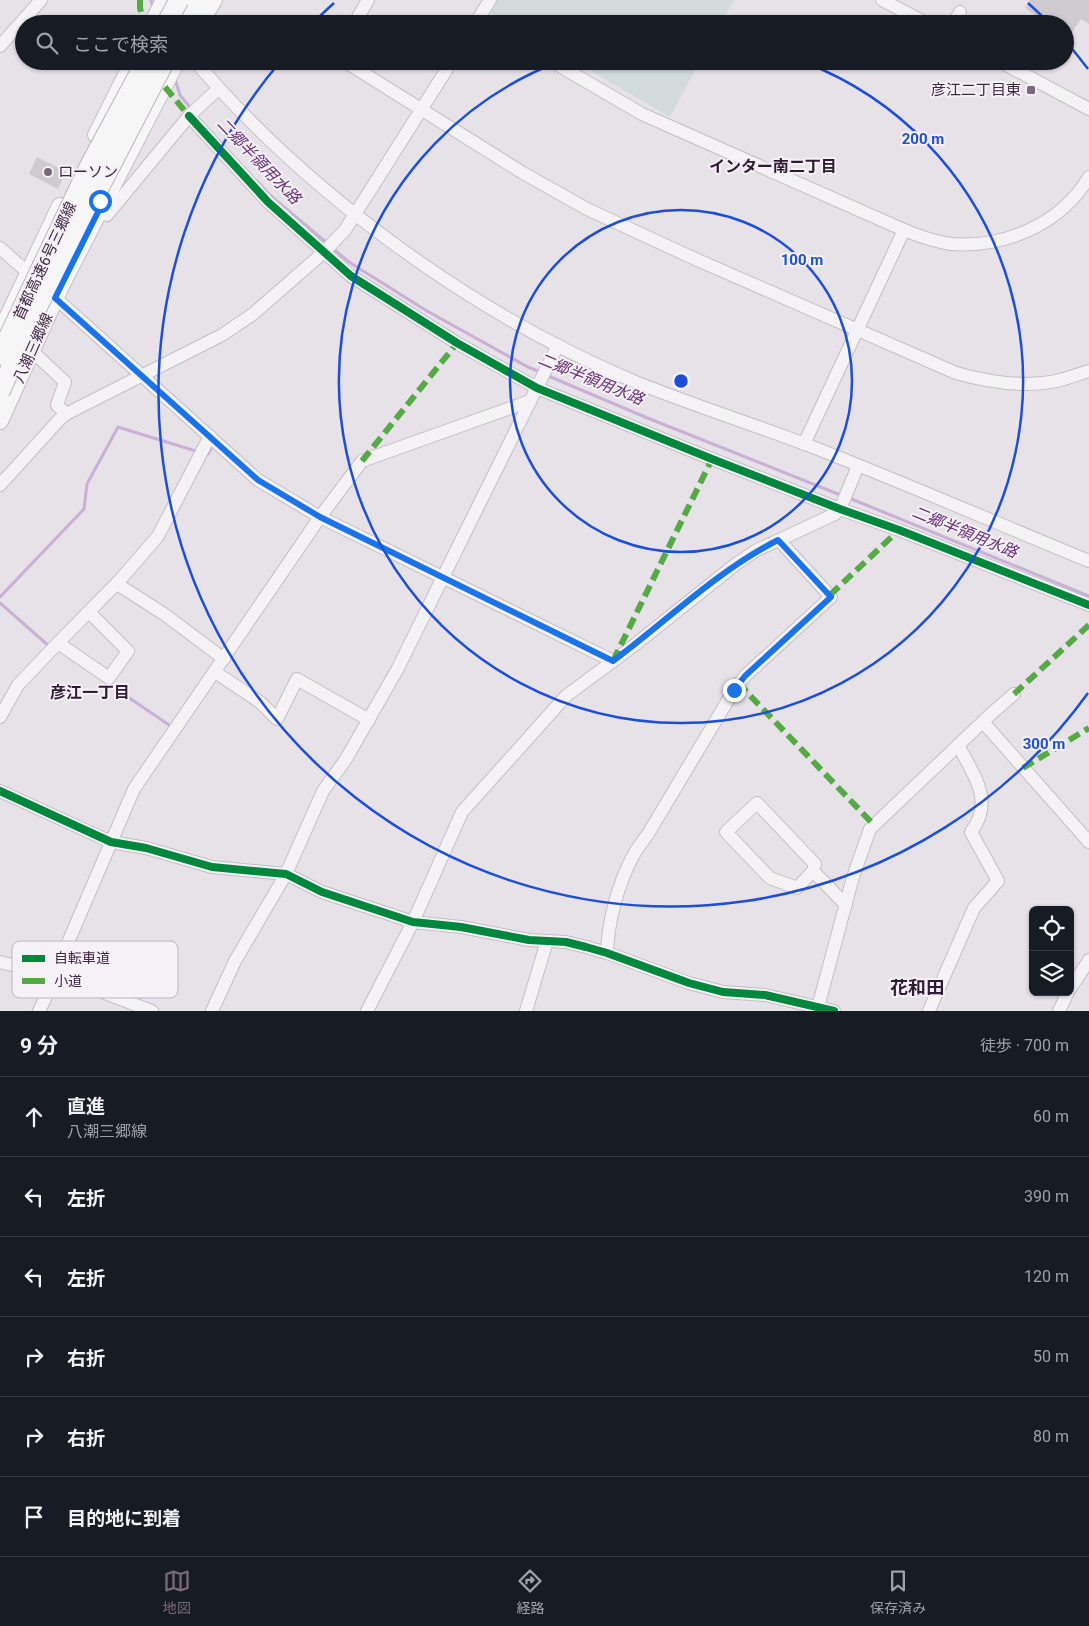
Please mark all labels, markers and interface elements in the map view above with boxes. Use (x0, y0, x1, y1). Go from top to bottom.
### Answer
search box (15, 15, 1074, 70)
icon: search (33, 29, 61, 57)
text: ここで検索 (73, 33, 168, 56)
place label: 彦江二丁目東 (931, 81, 1021, 99)
marker: 彦江二丁目東 (1025, 84, 1037, 96)
water label: 二郷半領用水路 (213, 114, 306, 209)
text: 200 m (902, 130, 944, 148)
district label: インター南二丁目 (709, 157, 837, 176)
place label: ローソン (58, 163, 118, 181)
marker: ローソン (42, 166, 54, 178)
route start (89, 190, 112, 213)
street label: 首都高速6号三郷線 (10, 199, 80, 323)
text: 100 m (781, 251, 823, 269)
street label: 八潮三郷線 (10, 310, 56, 386)
water label: 二郷半領用水路 (536, 349, 648, 410)
centre of rings (672, 372, 690, 390)
water label: 二郷半領用水路 (910, 502, 1022, 563)
route end (723, 679, 746, 702)
district label: 彦江一丁目 (50, 683, 130, 702)
text: 300 m (1023, 735, 1065, 753)
map controls (1029, 906, 1074, 996)
button: locate (1029, 906, 1074, 951)
legend (12, 941, 178, 998)
text: 自転車道 (54, 950, 110, 966)
button: layers (1029, 951, 1074, 996)
text: 小道 (54, 973, 82, 989)
district label: 花和田 (890, 977, 944, 998)
text: 9 分 (20, 1034, 58, 1058)
text: 徒歩 · 700 m (980, 1036, 1069, 1055)
text: 直進 (67, 1095, 105, 1118)
icon: ahead (20, 1103, 48, 1131)
text: 60 m (1033, 1107, 1069, 1126)
text: 八潮三郷線 (67, 1122, 147, 1141)
icon: left (20, 1183, 48, 1211)
text: 左折 (67, 1187, 105, 1210)
text: 390 m (1024, 1187, 1069, 1206)
icon: left (20, 1263, 48, 1291)
text: 左折 (67, 1267, 105, 1290)
text: 120 m (1024, 1267, 1069, 1286)
icon: right (20, 1343, 48, 1371)
text: 右折 (67, 1347, 105, 1370)
text: 50 m (1033, 1347, 1069, 1366)
icon: right (20, 1423, 48, 1451)
text: 右折 (67, 1427, 105, 1450)
text: 80 m (1033, 1427, 1069, 1446)
icon: arrive (20, 1503, 48, 1531)
text: 目的地に到着 (67, 1507, 181, 1530)
tab: 地図 (163, 1567, 191, 1617)
tab: 経路 (516, 1567, 544, 1617)
tab: 保存済み (870, 1567, 926, 1617)

